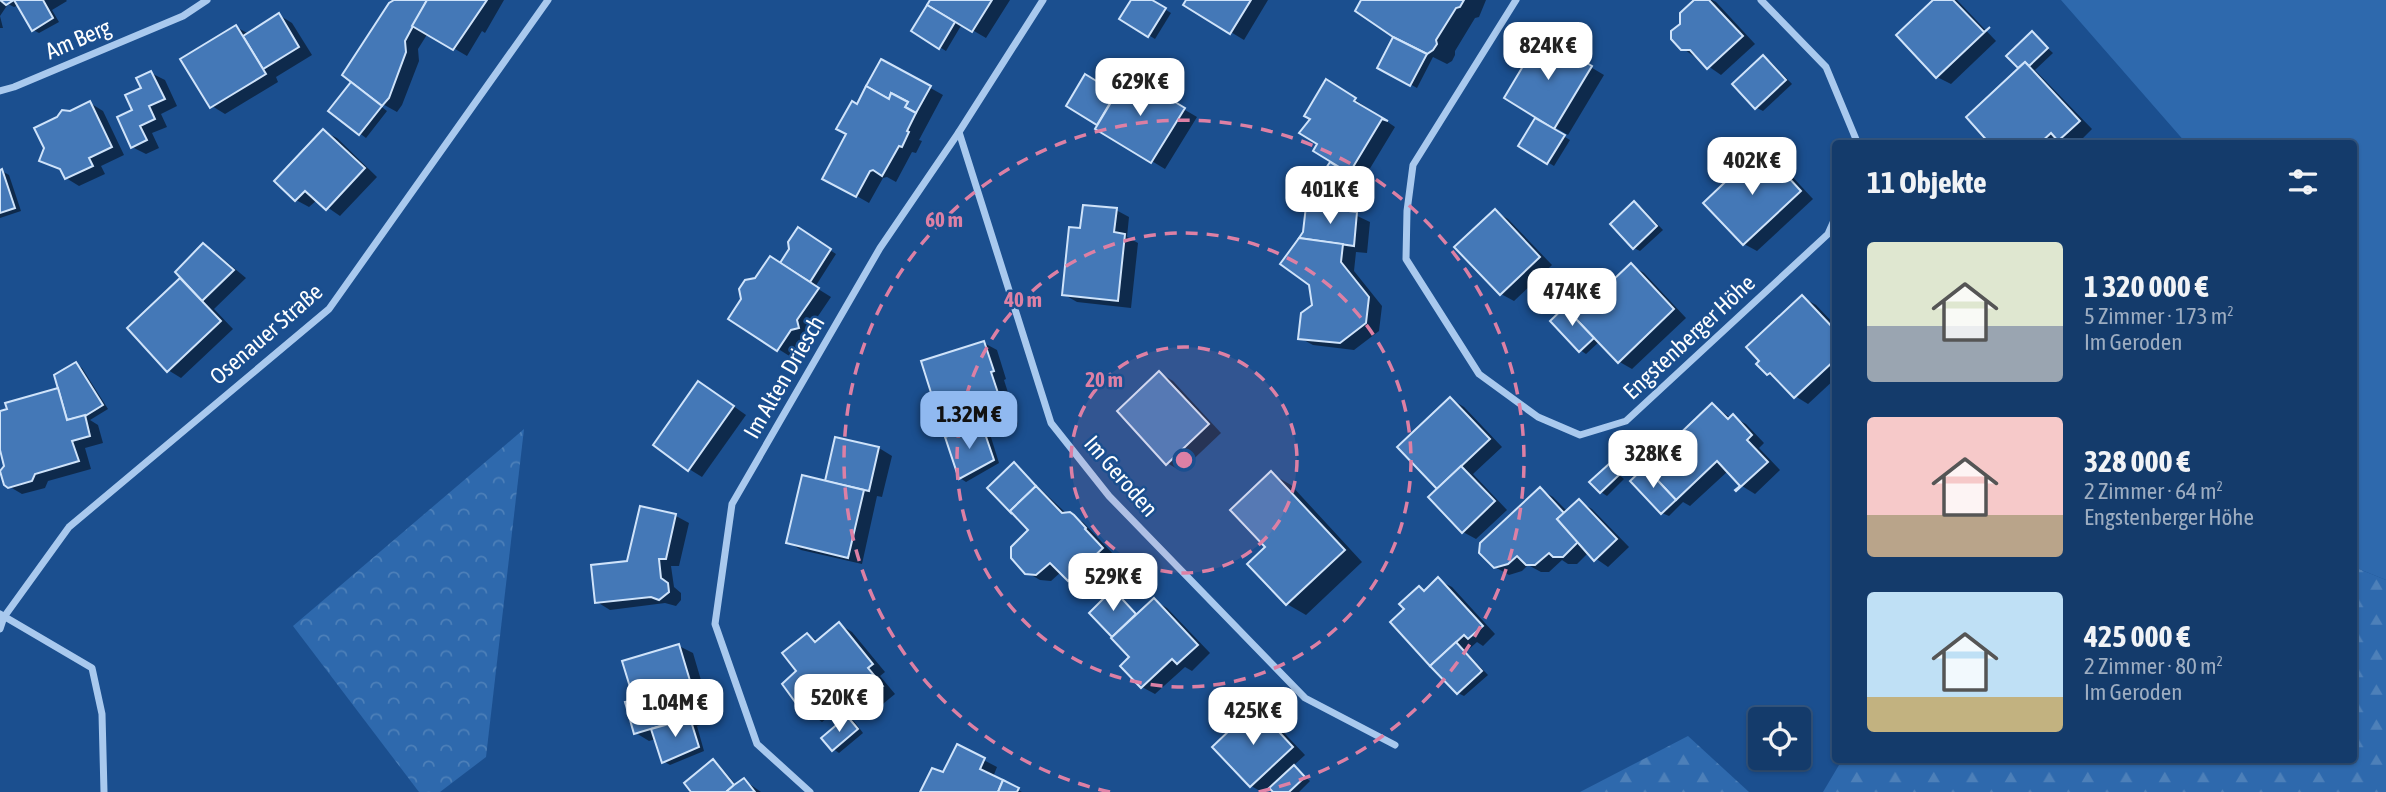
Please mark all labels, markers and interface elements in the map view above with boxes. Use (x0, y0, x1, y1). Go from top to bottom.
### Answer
street label: Am Berg (41, 14, 115, 64)
pin: 824K € (1491, 22, 1605, 82)
text: 824K € (1519, 32, 1577, 58)
pin: 629K € (1083, 58, 1197, 118)
text: 629K € (1111, 68, 1169, 94)
pin: 402K € (1695, 138, 1809, 197)
text: 402K € (1723, 147, 1781, 173)
icon: filters (2284, 163, 2322, 201)
text: 11 Objekte (1867, 165, 1987, 199)
pin: 401K € (1273, 166, 1387, 226)
text: 401K € (1301, 176, 1359, 202)
text: 60 m (925, 207, 963, 231)
pin: 474K € (1515, 268, 1629, 328)
text: 1 320 000 € (2084, 269, 2209, 303)
street label: Engstenberger Höhe (1618, 270, 1760, 404)
icon: home (1923, 270, 2007, 354)
street label: Osenauer Straße (205, 278, 327, 390)
text: 474K € (1543, 278, 1601, 304)
text: 40 m (1003, 287, 1042, 311)
text: 5 Zimmer · 173 m² (2084, 303, 2234, 329)
street label: Im Alten Driesch (738, 311, 830, 443)
text: Im Geroden (2084, 329, 2182, 355)
text: 20 m (1085, 367, 1123, 391)
pin: 1.32M € (904, 392, 1034, 451)
text: 1.32M € (936, 401, 1002, 427)
street label: Im Geroden (1079, 430, 1163, 522)
pin: 328K € (1596, 430, 1710, 490)
text: 328K € (1624, 440, 1682, 466)
text: 328 000 € (2084, 444, 2190, 478)
icon: home (1923, 445, 2007, 529)
centre of rings (1172, 448, 1196, 472)
text: 2 Zimmer · 64 m² (2084, 478, 2223, 504)
text: Engstenberger Höhe (2084, 504, 2254, 530)
pin: 529K € (1056, 554, 1170, 613)
text: 529K € (1084, 563, 1142, 589)
text: 425 000 € (2084, 619, 2190, 653)
icon: home (1923, 620, 2007, 704)
text: 2 Zimmer · 80 m² (2084, 653, 2223, 679)
pin: 520K € (782, 674, 896, 734)
text: Im Geroden (2084, 679, 2182, 705)
pin: 1.04M € (610, 680, 740, 739)
text: 520K € (810, 684, 868, 710)
pin: 425K € (1196, 688, 1310, 747)
text: 1.04M € (642, 689, 708, 715)
text: 425K € (1224, 697, 1282, 723)
map controls (1748, 707, 1811, 770)
button: locate (1748, 707, 1811, 770)

